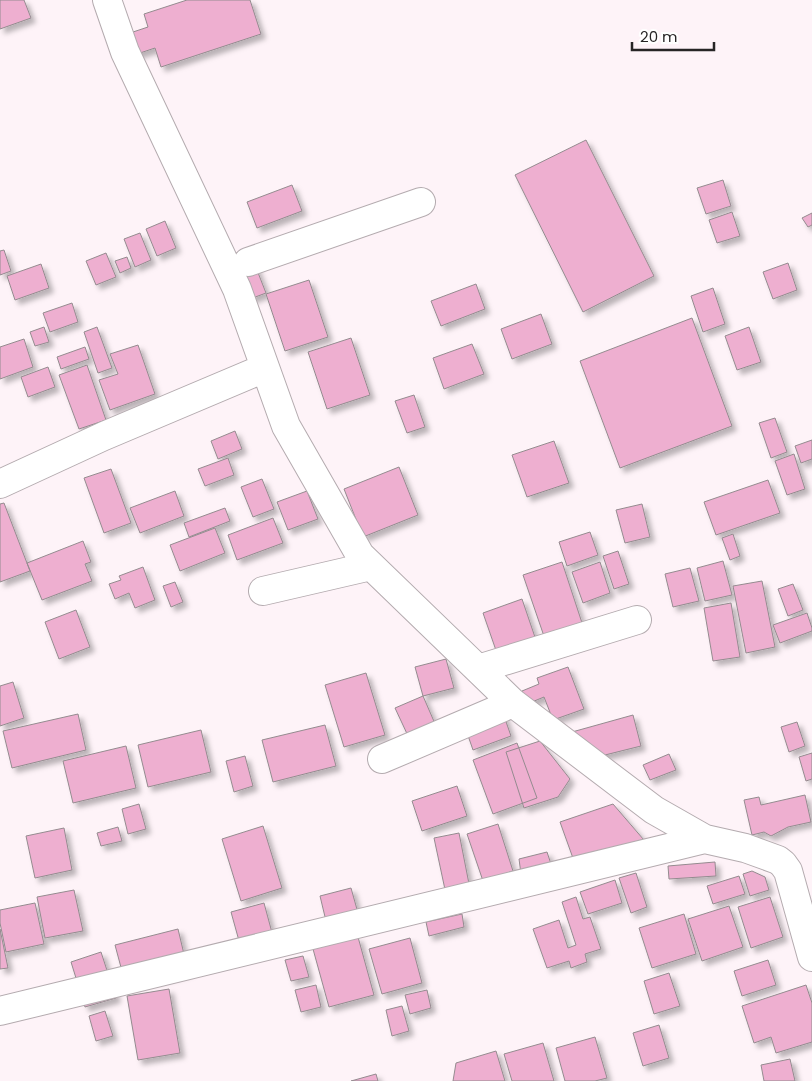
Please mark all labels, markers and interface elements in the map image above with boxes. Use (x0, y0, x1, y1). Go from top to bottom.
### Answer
scale bar (632, 20, 714, 52)
text: 20 m (640, 26, 678, 47)

